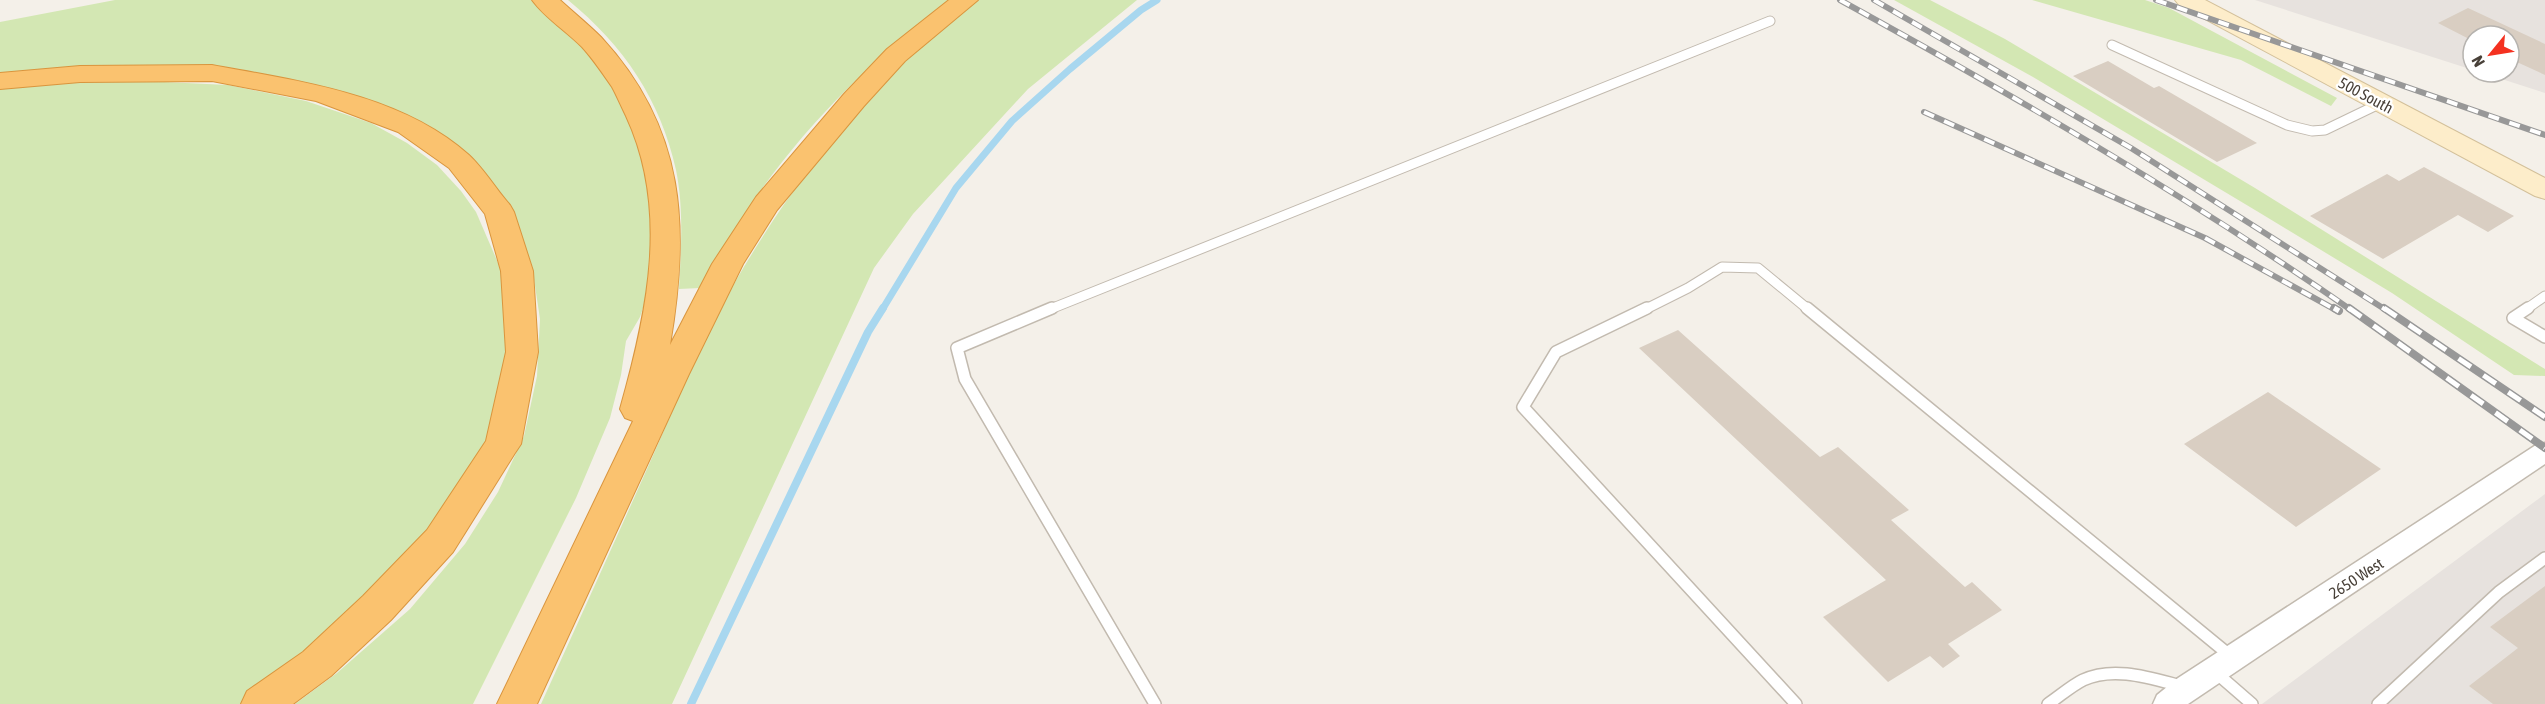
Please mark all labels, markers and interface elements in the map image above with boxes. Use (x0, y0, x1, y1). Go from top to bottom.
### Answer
north arrow (2461, 24, 2521, 84)
text: N (2468, 53, 2488, 70)
street label: 500 South (2336, 73, 2396, 117)
street label: 2650 West (2326, 554, 2387, 602)

